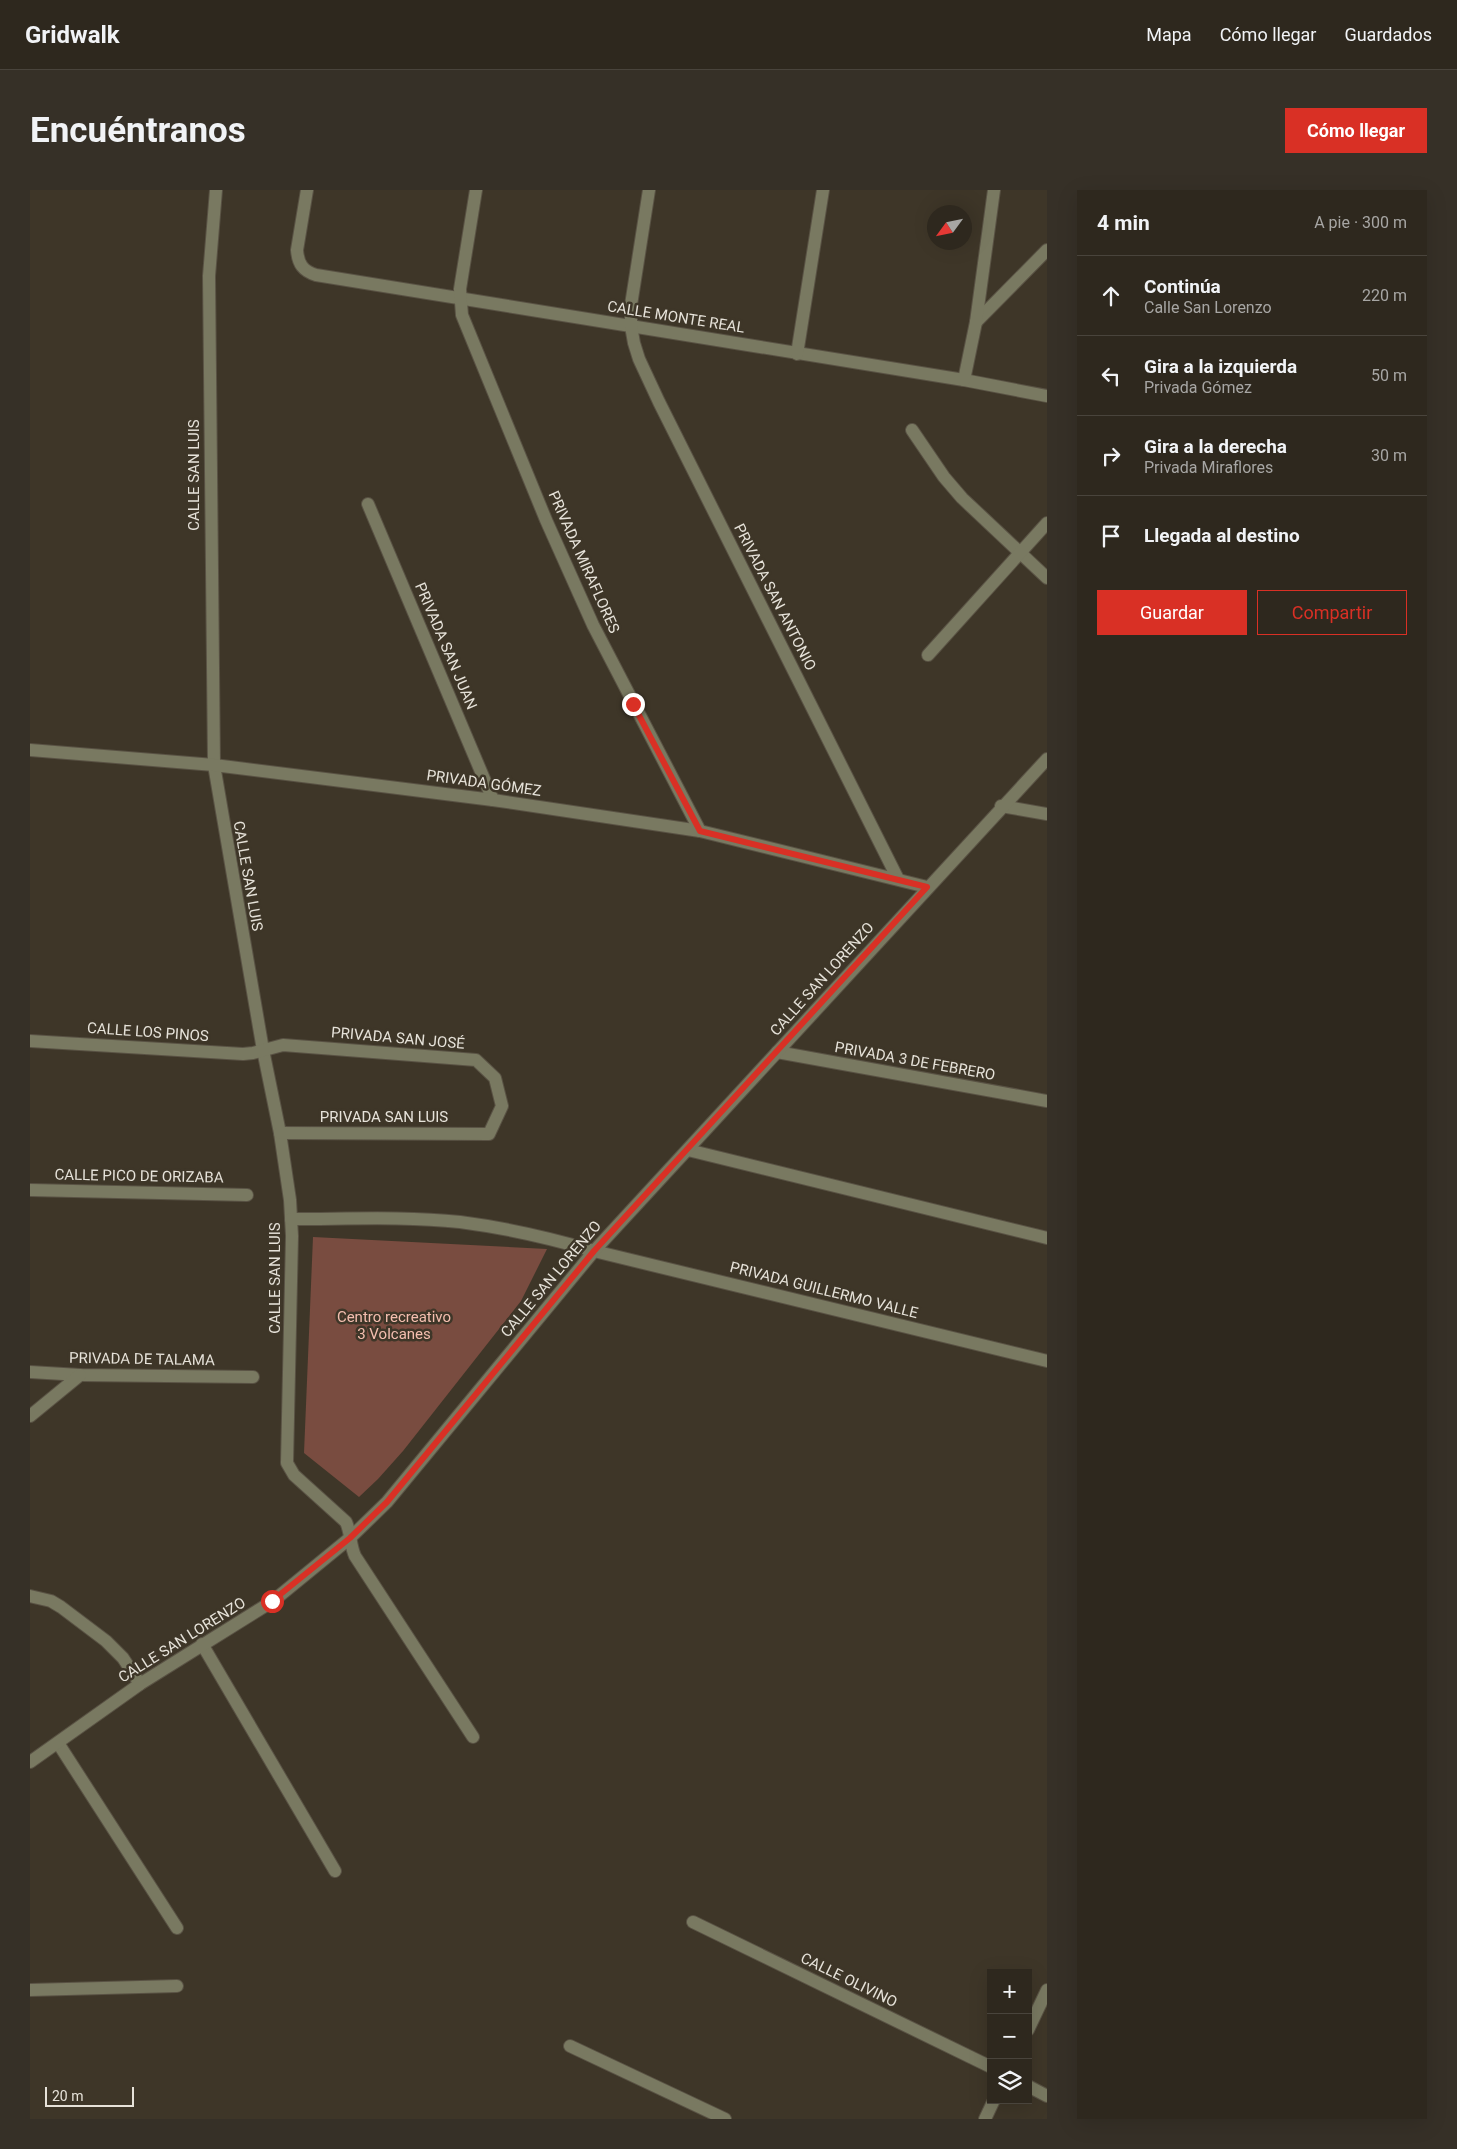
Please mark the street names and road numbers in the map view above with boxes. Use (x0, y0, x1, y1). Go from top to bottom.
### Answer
street label: CALLE MONTE REAL (606, 297, 746, 337)
street label: CALLE SAN LUIS (185, 419, 203, 531)
street label: PRIVADA MIRAFLORES (544, 488, 624, 636)
street label: PRIVADA SAN ANTONIO (730, 521, 820, 673)
street label: PRIVADA SAN JUAN (411, 580, 481, 712)
street label: PRIVADA GÓMEZ (425, 766, 543, 800)
street label: CALLE SAN LUIS (229, 820, 267, 933)
street label: CALLE SAN LORENZO (766, 919, 878, 1039)
street label: CALLE LOS PINOS (87, 1019, 210, 1045)
street label: PRIVADA SAN JOSÉ (331, 1023, 466, 1053)
street label: PRIVADA 3 DE FEBRERO (833, 1038, 997, 1084)
street label: PRIVADA SAN LUIS (320, 1108, 448, 1126)
street label: CALLE PICO DE ORIZABA (54, 1166, 224, 1186)
street label: CALLE SAN LORENZO (497, 1217, 605, 1341)
street label: CALLE SAN LUIS (266, 1222, 284, 1334)
street label: PRIVADA GUILLERMO VALLE (728, 1258, 920, 1322)
street label: PRIVADA DE TALAMA (69, 1349, 215, 1369)
street label: CALLE SAN LORENZO (115, 1594, 249, 1686)
street label: CALLE OLIVINO (798, 1949, 900, 2011)

